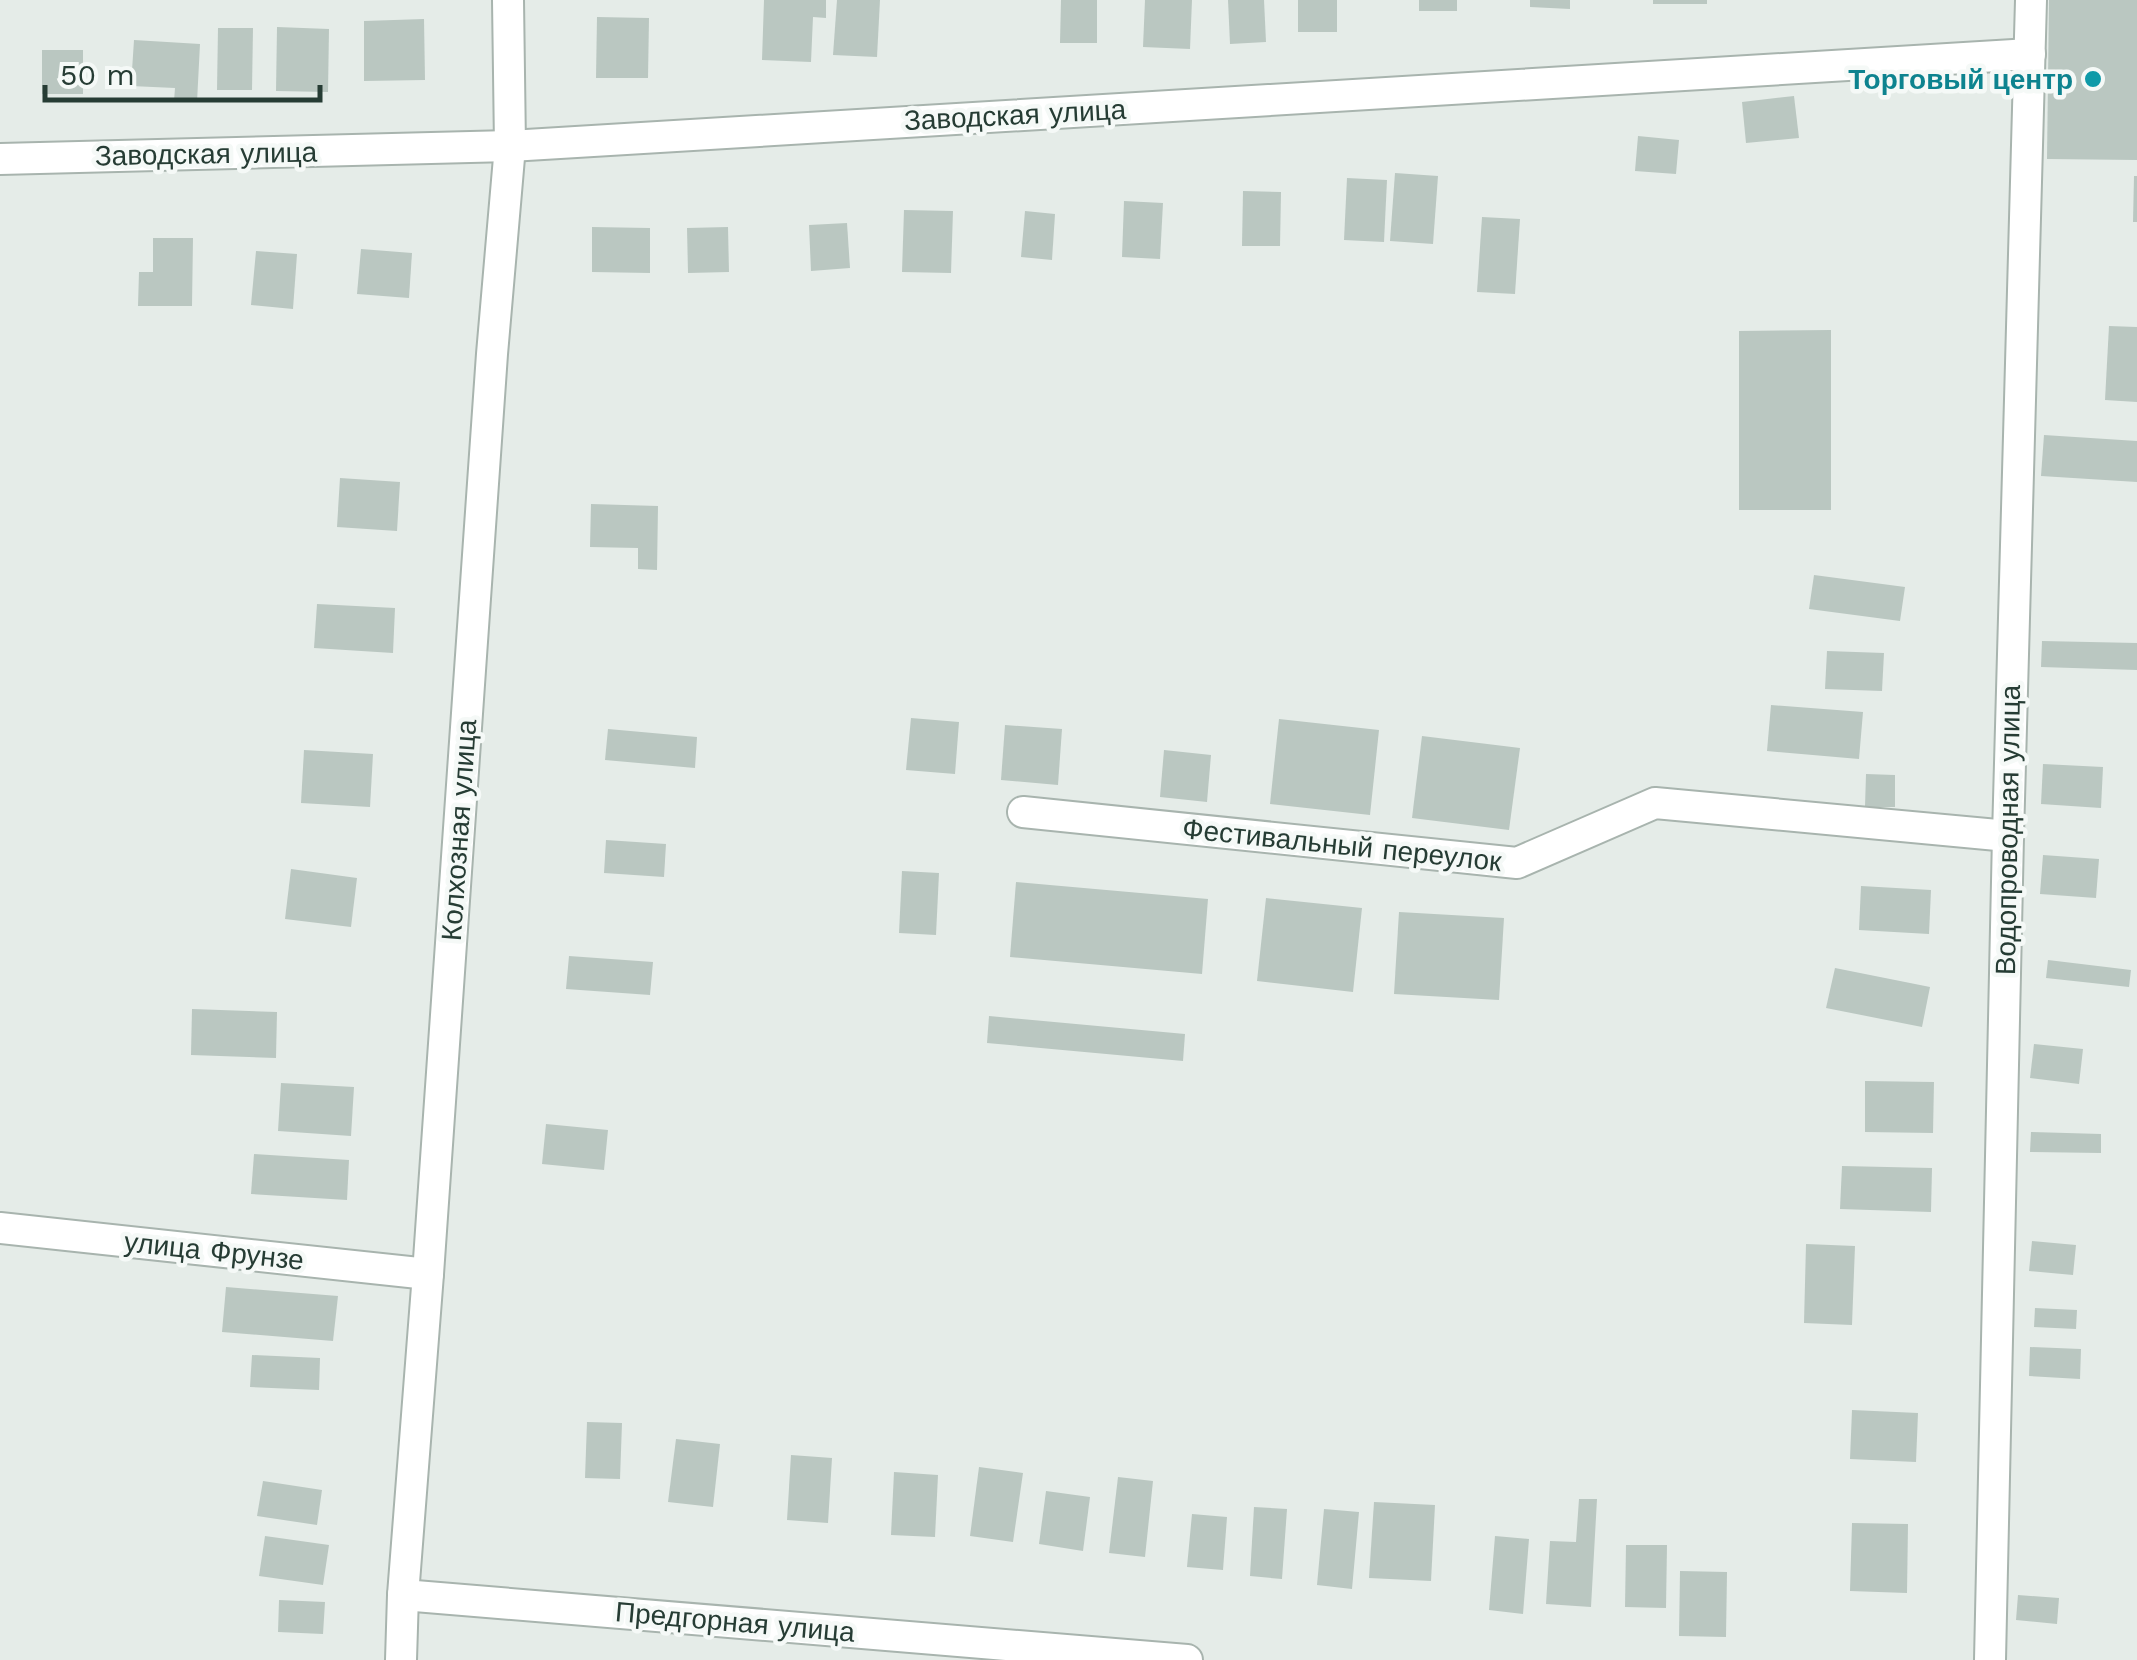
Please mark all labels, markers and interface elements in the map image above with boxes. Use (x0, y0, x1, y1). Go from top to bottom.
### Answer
scale bar (45, 40, 320, 102)
text: 50 m (60, 57, 135, 92)
place label: Торговый центр (1848, 63, 2073, 96)
marker: Торговый центр (2082, 68, 2104, 90)
street label: Заводская улица (903, 93, 1127, 137)
street label: Заводская улица (94, 136, 318, 172)
street label: Водопроводная улица (1989, 684, 2027, 975)
street label: Колхозная улица (435, 718, 483, 942)
street label: Фестивальный переулок (1181, 812, 1504, 878)
street label: улица Фрунзе (122, 1225, 306, 1277)
street label: Предгорная улица (614, 1595, 857, 1649)

